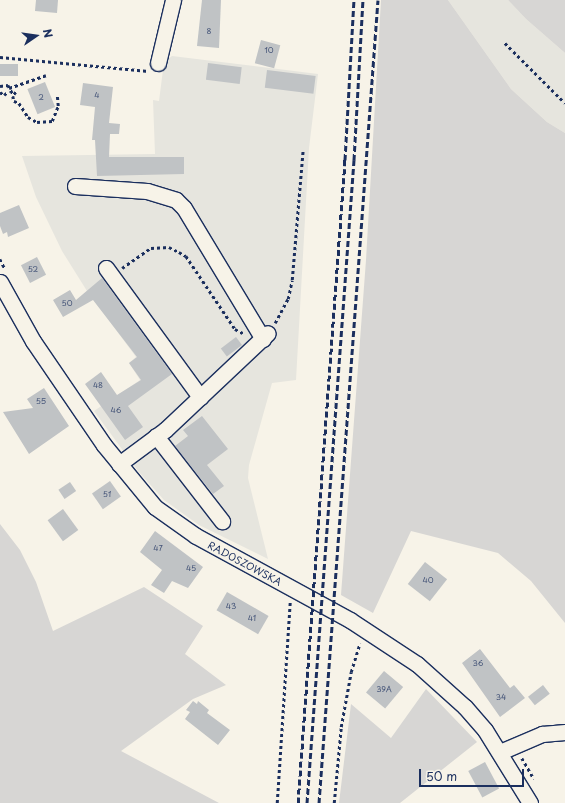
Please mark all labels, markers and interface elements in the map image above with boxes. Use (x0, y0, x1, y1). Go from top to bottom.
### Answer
north arrow (16, 16, 56, 56)
text: N (39, 27, 57, 39)
house number: 8 (207, 27, 211, 37)
house number: 10 (264, 46, 274, 56)
house number: 4 (94, 91, 100, 101)
house number: 2 (38, 93, 44, 103)
house number: 52 (28, 265, 38, 275)
house number: 50 (62, 299, 72, 309)
house number: 48 (93, 381, 103, 391)
house number: 55 (36, 397, 46, 407)
house number: 46 (111, 406, 121, 416)
house number: 51 (103, 490, 111, 500)
street label: RADOSZOWSKA (206, 538, 284, 588)
house number: 47 (153, 544, 163, 554)
house number: 45 (186, 564, 196, 574)
house number: 40 (422, 576, 434, 586)
house number: 43 (226, 602, 236, 612)
house number: 41 (248, 614, 256, 624)
house number: 36 (473, 659, 483, 669)
house number: 39A (376, 685, 392, 695)
house number: 34 (496, 693, 506, 703)
scale bar (421, 761, 526, 787)
text: 50 m (426, 767, 457, 785)

